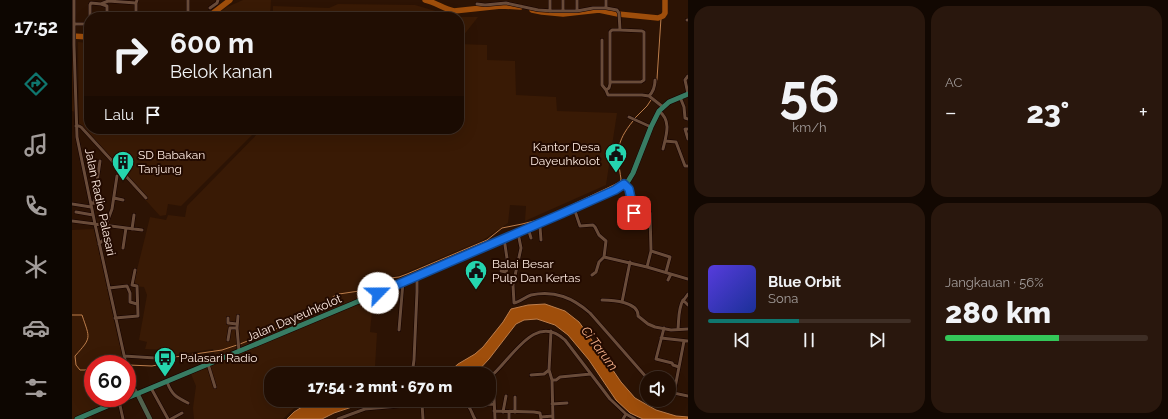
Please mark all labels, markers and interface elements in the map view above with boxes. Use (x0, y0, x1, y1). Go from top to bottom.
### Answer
text: 17:52 (14, 16, 58, 37)
text: 600 m (170, 27, 254, 60)
icon: right (104, 28, 156, 80)
text: Belok kanan (170, 61, 272, 82)
text: 56 (779, 63, 840, 124)
icon: directions (22, 70, 50, 98)
text: AC (945, 75, 962, 90)
text: 23° (1026, 95, 1069, 130)
text: − (945, 99, 957, 125)
text: + (1139, 99, 1148, 125)
icon: arrive (142, 104, 164, 126)
text: Lalu (104, 106, 134, 124)
text: km/h (792, 120, 827, 135)
icon: music (22, 131, 50, 159)
place label: Kantor Desa Dayeuhkolot (530, 140, 600, 168)
public building icon: Kantor Desa Dayeuhkolot (603, 141, 629, 174)
street label: Jalan Radio Palasari (82, 147, 118, 257)
place label: SD Babakan Tanjung (138, 148, 205, 176)
building icon: SD Babakan Tanjung (110, 149, 136, 182)
icon: phone (22, 192, 50, 220)
pin (617, 196, 651, 230)
icon: arrive (623, 202, 645, 224)
icon: climate (22, 253, 50, 281)
place label: Balai Besar Pulp Dan Kertas (492, 257, 581, 285)
public building icon: Balai Besar Pulp Dan Kertas (463, 258, 489, 291)
position arrow (357, 272, 399, 314)
text: Blue Orbit (768, 273, 841, 291)
text: Jangkauan · 56% (945, 275, 1043, 290)
text: Sona (768, 291, 798, 306)
street label: Jalan Dayeuhkolot (244, 292, 344, 344)
text: 280 km (945, 295, 1051, 330)
icon: car (22, 314, 50, 342)
water label: Ci Tarum (578, 323, 621, 373)
icon: previous (731, 329, 753, 351)
icon: pause (798, 329, 820, 351)
icon: next (866, 329, 888, 351)
bus stop icon: Palasari Radio (152, 345, 178, 378)
place label: Palasari Radio (180, 351, 257, 365)
speed limit sign: 60 (84, 355, 136, 407)
map controls (640, 371, 676, 407)
button: sound (640, 371, 676, 407)
icon: filters (22, 374, 50, 402)
text: 17:54 · 2 mnt · 670 m (308, 378, 452, 396)

